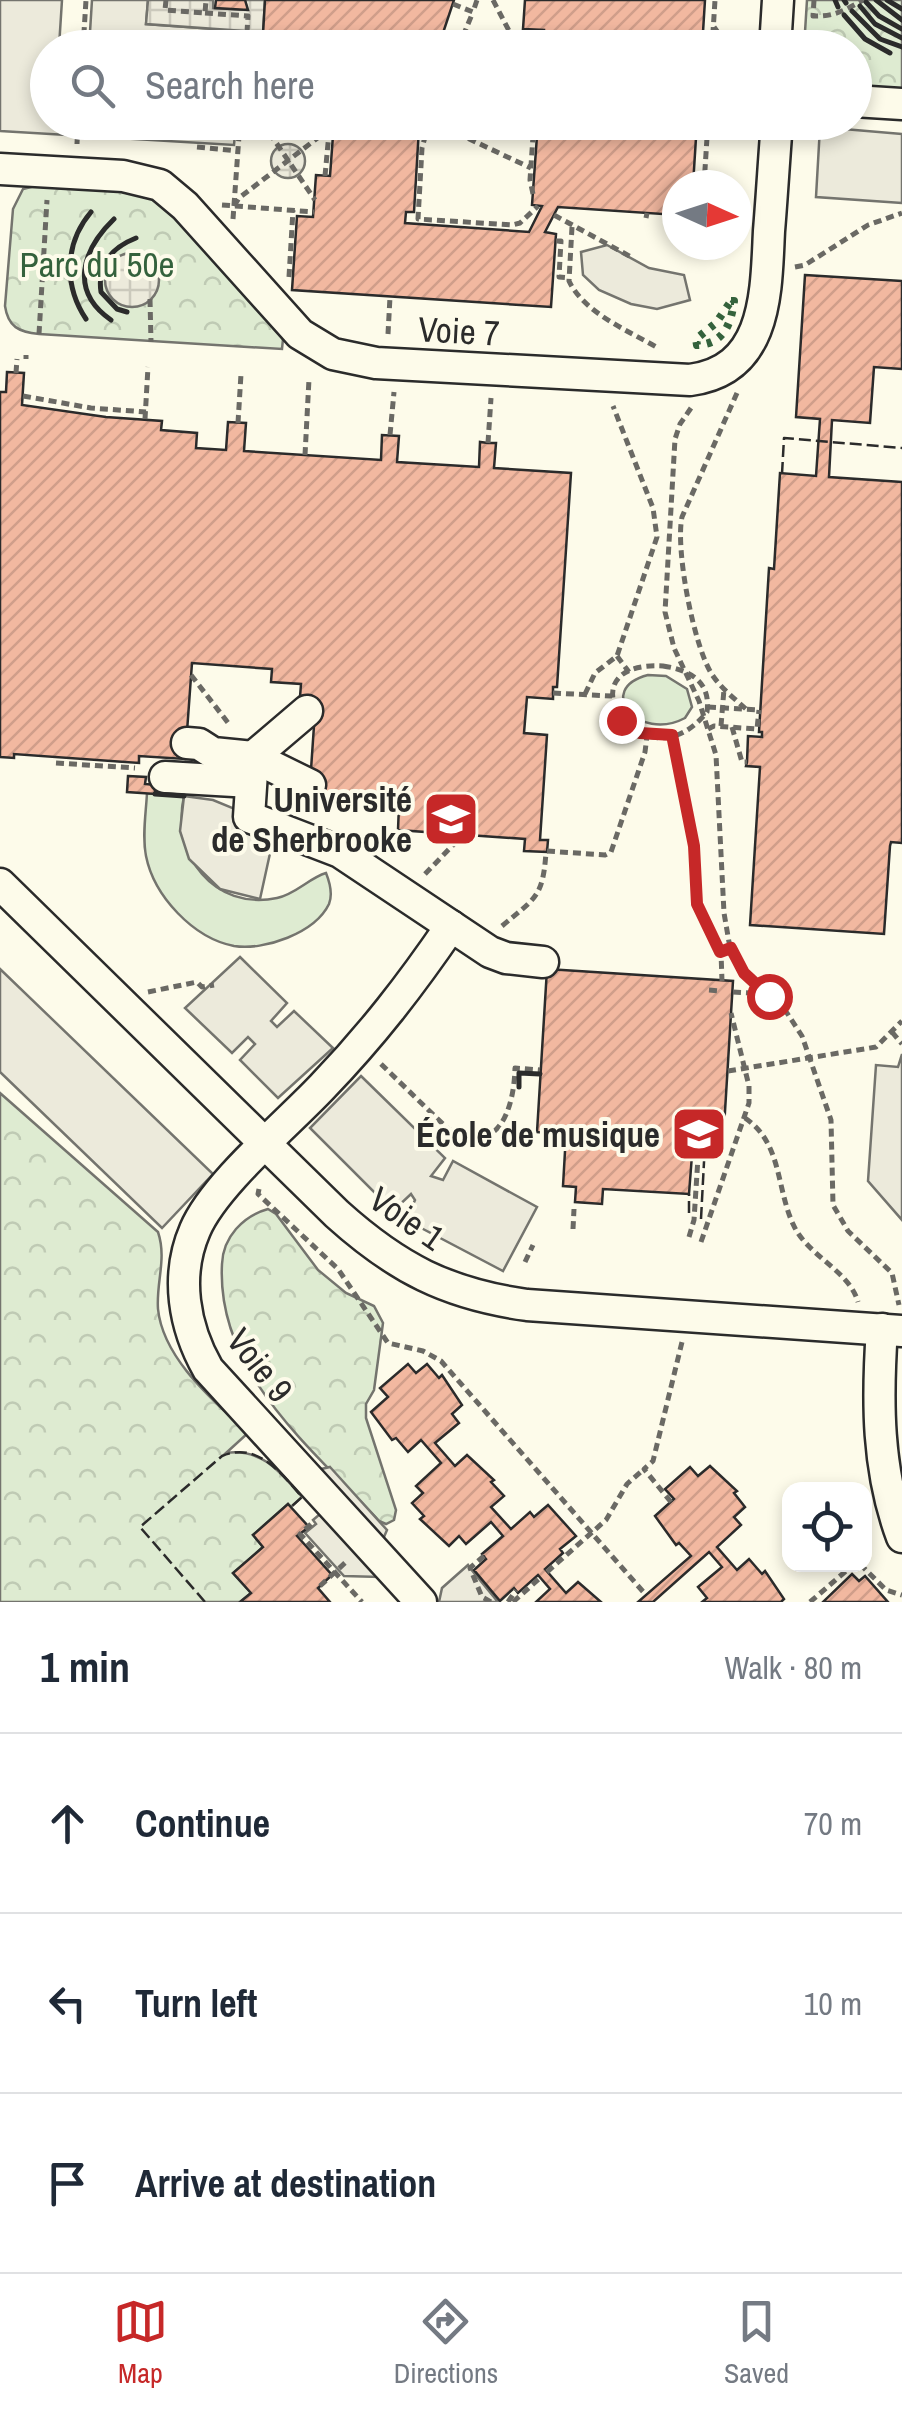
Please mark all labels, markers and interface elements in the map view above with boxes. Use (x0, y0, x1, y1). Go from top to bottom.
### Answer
search box (30, 30, 872, 140)
icon: search (65, 58, 120, 113)
text: Search here (145, 60, 315, 111)
north arrow (662, 170, 752, 260)
park label: Parc du 50e (20, 241, 174, 288)
street label: Voie 7 (417, 305, 501, 357)
route end (599, 698, 645, 744)
place label: Université de Sherbrooke (211, 776, 412, 863)
school or university icon: Université de Sherbrooke (421, 789, 481, 849)
route start (747, 974, 793, 1020)
school or university icon: École de musique (669, 1104, 729, 1164)
place label: École de musique (416, 1111, 660, 1158)
street label: Voie 1 (360, 1175, 454, 1261)
street label: Voie 9 (216, 1318, 304, 1412)
map controls (782, 1482, 872, 1572)
button: locate (782, 1482, 872, 1572)
text: 1 min (40, 1639, 130, 1695)
text: Walk · 80 m (724, 1646, 862, 1689)
icon: ahead (40, 1796, 95, 1851)
text: Continue (135, 1798, 270, 1849)
text: 70 m (804, 1802, 862, 1845)
icon: left (40, 1976, 95, 2031)
text: Turn left (135, 1978, 257, 2029)
text: 10 m (804, 1982, 862, 2025)
icon: arrive (40, 2156, 95, 2211)
text: Arrive at destination (135, 2158, 436, 2209)
tab: Map (113, 2294, 168, 2392)
tab: Directions (394, 2294, 498, 2392)
tab: Saved (724, 2294, 789, 2392)

